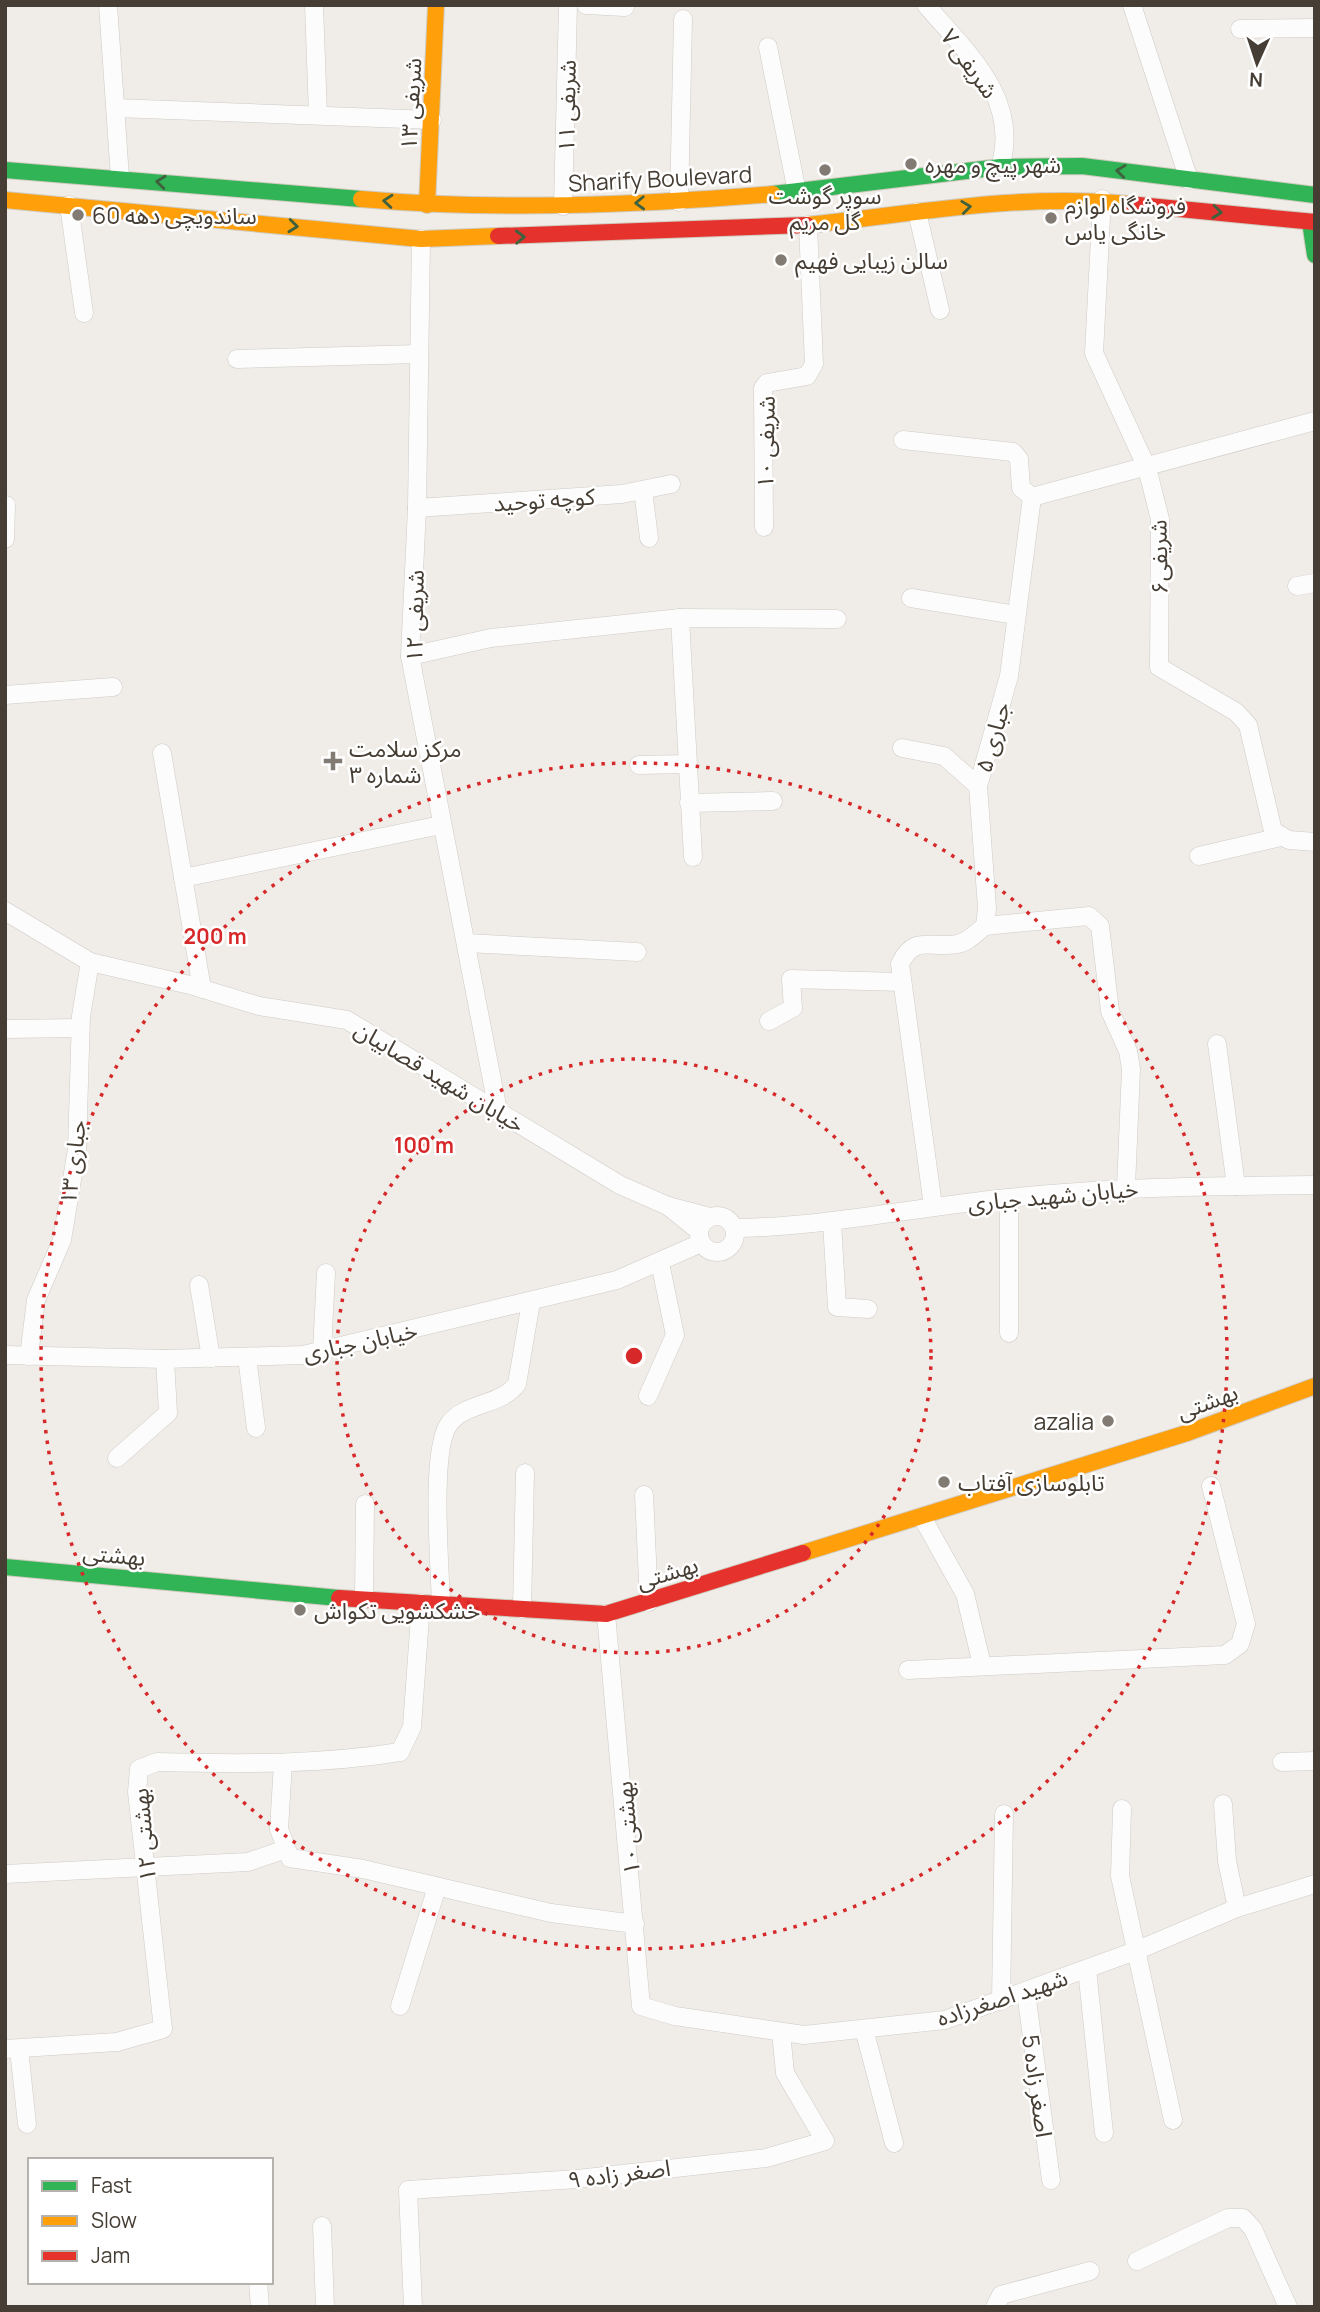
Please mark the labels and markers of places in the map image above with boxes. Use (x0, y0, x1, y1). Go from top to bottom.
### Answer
place label: شهر پیچ و مهره (925, 148, 1061, 182)
marker: شهر پیچ و مهره (903, 156, 919, 172)
marker: سوپر گوشت گل مریم (817, 162, 833, 178)
place label: سوپر گوشت گل مریم (769, 179, 881, 239)
place label: فروشگاه لوازم خانگی یاس (1065, 189, 1186, 247)
place label: ساندویچی دهه 60 (92, 199, 257, 231)
marker: ساندویچی دهه 60 (70, 207, 86, 223)
marker: فروشگاه لوازم خانگی یاس (1043, 210, 1059, 226)
place label: سالن زیبایی فهیم (795, 244, 948, 278)
marker: سالن زیبایی فهیم (773, 252, 789, 268)
place label: مرکز سلامت شماره ۳ (349, 732, 461, 790)
marker: مرکز سلامت شماره ۳ (323, 751, 343, 771)
centre of rings (622, 1344, 646, 1368)
place label: azalia (1033, 1405, 1094, 1437)
marker: azalia (1100, 1413, 1116, 1429)
place label: تابلوسازی آفتاب (958, 1466, 1105, 1498)
marker: تابلوسازی آفتاب (936, 1474, 952, 1490)
place label: خشکشویی تکواش (314, 1594, 480, 1626)
marker: خشکشویی تکواش (292, 1602, 308, 1618)

